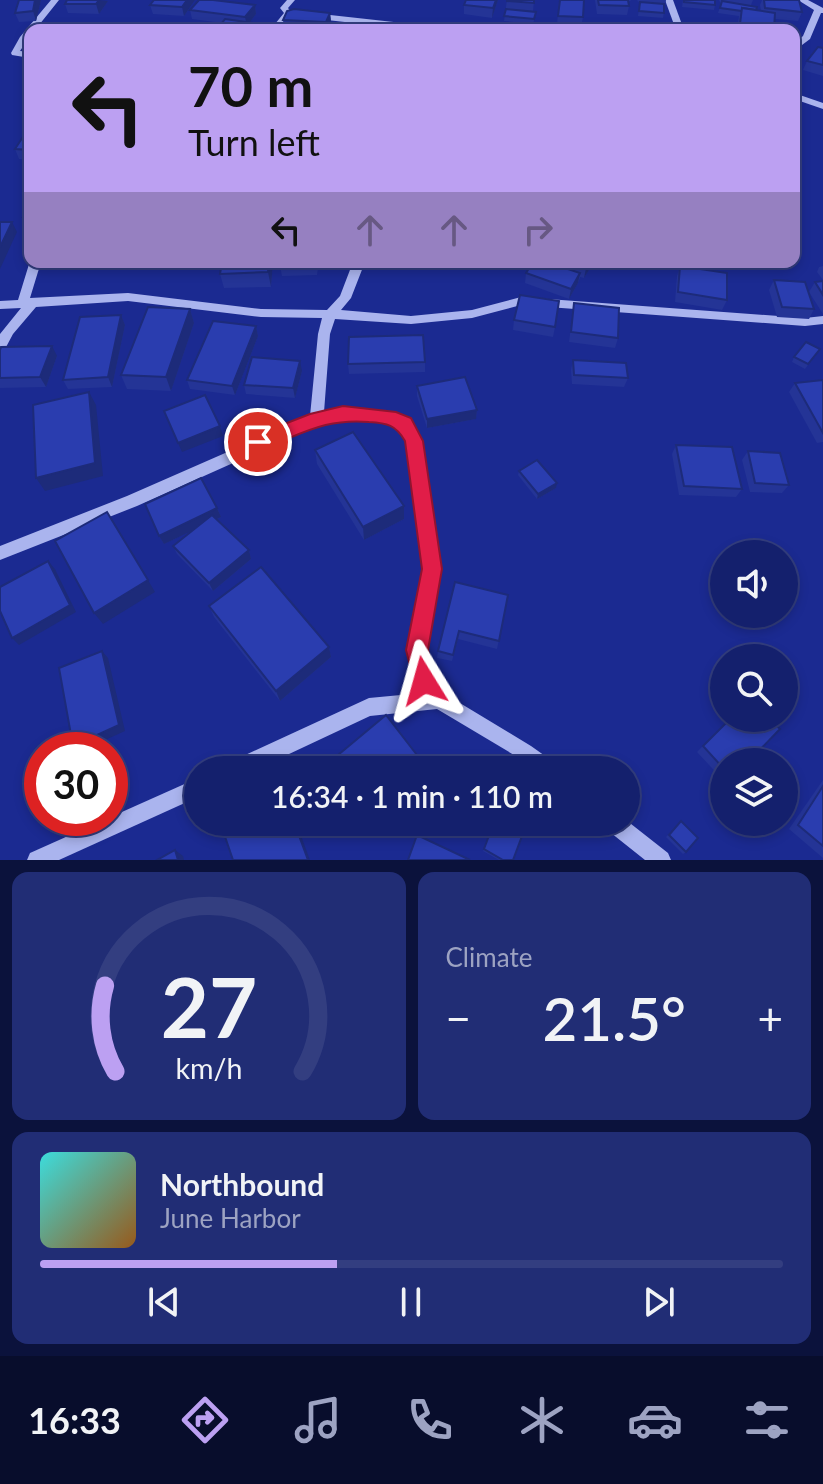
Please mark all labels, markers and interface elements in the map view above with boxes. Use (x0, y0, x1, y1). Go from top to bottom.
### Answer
text: 70 m (188, 52, 313, 119)
icon: left (56, 56, 160, 160)
text: Turn left (188, 120, 320, 164)
icon: left (264, 208, 308, 252)
icon: ahead (348, 208, 392, 252)
icon: ahead (432, 208, 476, 252)
icon: right (516, 208, 560, 252)
pin (224, 408, 292, 476)
icon: arrive (236, 420, 280, 464)
map controls (710, 540, 798, 836)
button: sound (710, 540, 798, 628)
position arrow (382, 639, 466, 723)
button: search (710, 644, 798, 732)
speed limit sign: 30 (24, 732, 128, 836)
button: layers (710, 748, 798, 836)
text: 16:34 · 1 min · 110 m (271, 778, 553, 814)
text: Climate (446, 941, 532, 973)
text: 27 (161, 956, 257, 1056)
text: 21.5° (543, 982, 686, 1054)
text: − (446, 992, 471, 1044)
text: + (757, 992, 783, 1044)
text: km/h (175, 1051, 242, 1085)
text: Northbound (160, 1166, 324, 1202)
text: June Harbor (160, 1202, 301, 1234)
icon: previous (142, 1280, 186, 1324)
icon: pause (389, 1280, 433, 1324)
icon: next (637, 1280, 681, 1324)
icon: directions (177, 1392, 233, 1448)
icon: music (290, 1392, 346, 1448)
icon: phone (402, 1392, 458, 1448)
icon: climate (514, 1392, 570, 1448)
icon: car (627, 1392, 683, 1448)
icon: filters (739, 1392, 795, 1448)
text: 16:33 (28, 1398, 121, 1442)

